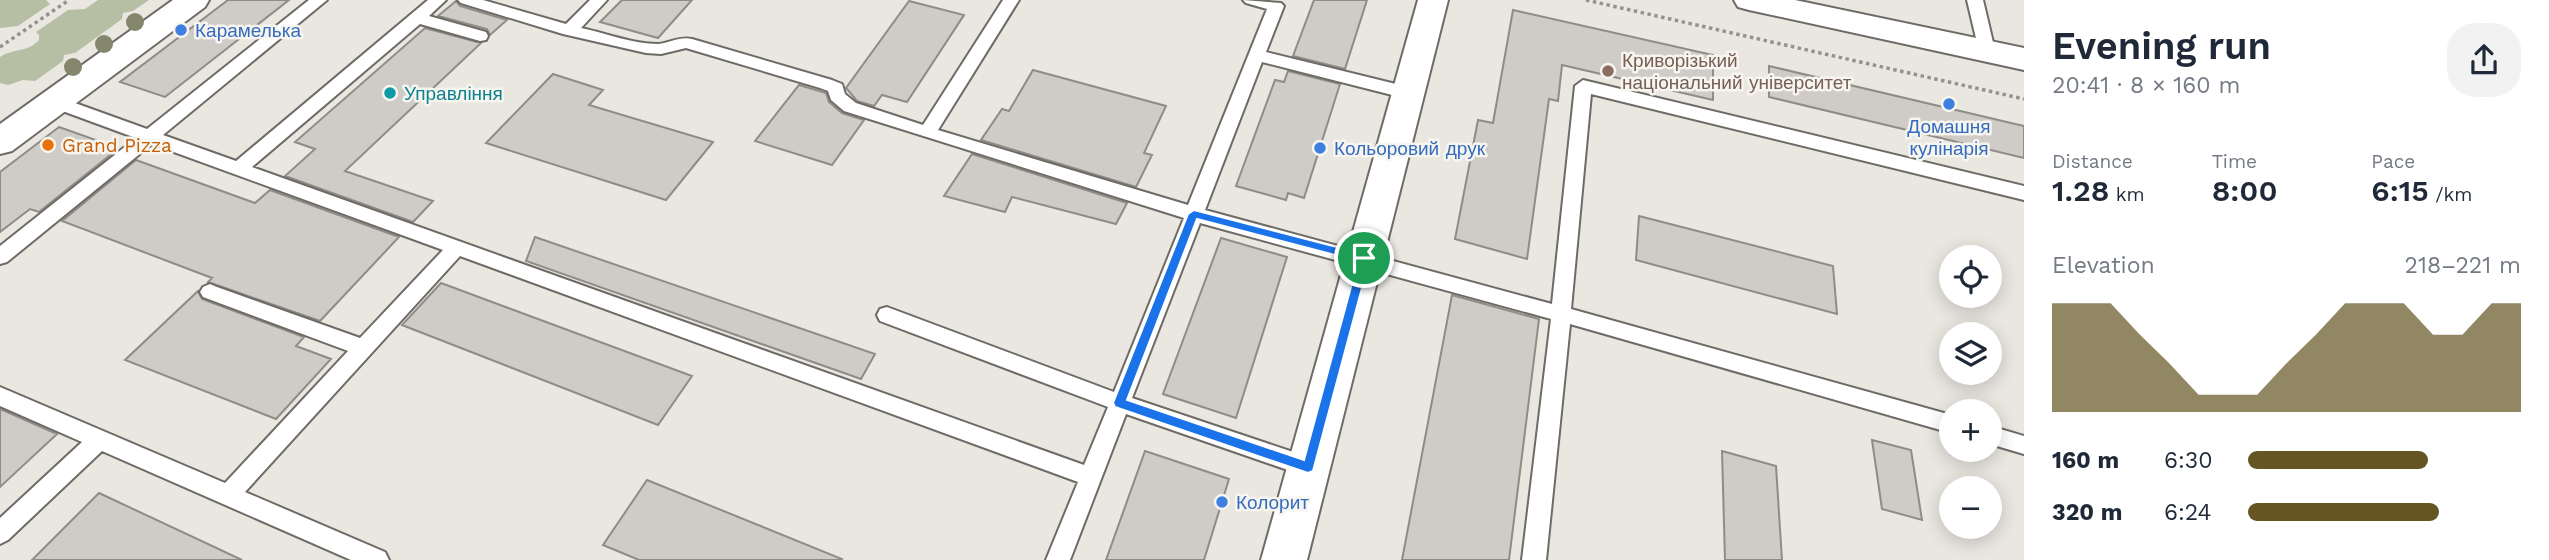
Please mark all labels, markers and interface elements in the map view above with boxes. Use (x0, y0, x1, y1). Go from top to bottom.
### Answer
place label: Карамелька (195, 19, 301, 42)
marker: Карамелька (173, 22, 189, 38)
button: share (2447, 23, 2521, 97)
text: Evening run (2052, 24, 2271, 68)
place label: Криворізький національний університет (1622, 49, 1852, 94)
marker: Криворізький національний університет (1600, 63, 1616, 79)
text: 20:41 · 8 × 160 m (2052, 72, 2240, 99)
place label: Управління (404, 82, 503, 105)
marker: Управління (382, 85, 398, 101)
marker: Домашня кулінарія (1941, 96, 1957, 112)
place label: Домашня кулінарія (1907, 115, 1991, 160)
place label: Grand Pizza (62, 134, 172, 157)
marker: Grand Pizza (40, 137, 56, 153)
place label: Кольоровий друк (1334, 137, 1486, 160)
marker: Кольоровий друк (1312, 140, 1328, 156)
text: Distance (2052, 150, 2133, 173)
text: Time (2212, 150, 2257, 173)
text: Pace (2371, 150, 2415, 173)
text: 1.28 (2052, 173, 2109, 208)
text: 8:00 (2212, 173, 2278, 208)
text: 6:15 (2371, 173, 2429, 208)
text: km (2109, 183, 2145, 206)
text: /km (2429, 183, 2472, 206)
pin (1334, 228, 1394, 288)
icon: arrive (1345, 239, 1383, 277)
map controls (1939, 245, 2002, 539)
button: locate (1939, 245, 2002, 308)
text: Elevation (2052, 252, 2155, 279)
text: 218–221 m (2405, 252, 2521, 279)
button: layers (1939, 322, 2002, 385)
button: + (1939, 399, 2002, 462)
text: 160 m (2052, 447, 2119, 474)
text: 6:30 (2164, 447, 2213, 474)
button: − (1939, 476, 2002, 539)
place label: Колорит (1236, 491, 1309, 514)
marker: Колорит (1214, 494, 1230, 510)
text: 320 m (2052, 499, 2122, 526)
text: 6:24 (2164, 499, 2212, 526)

